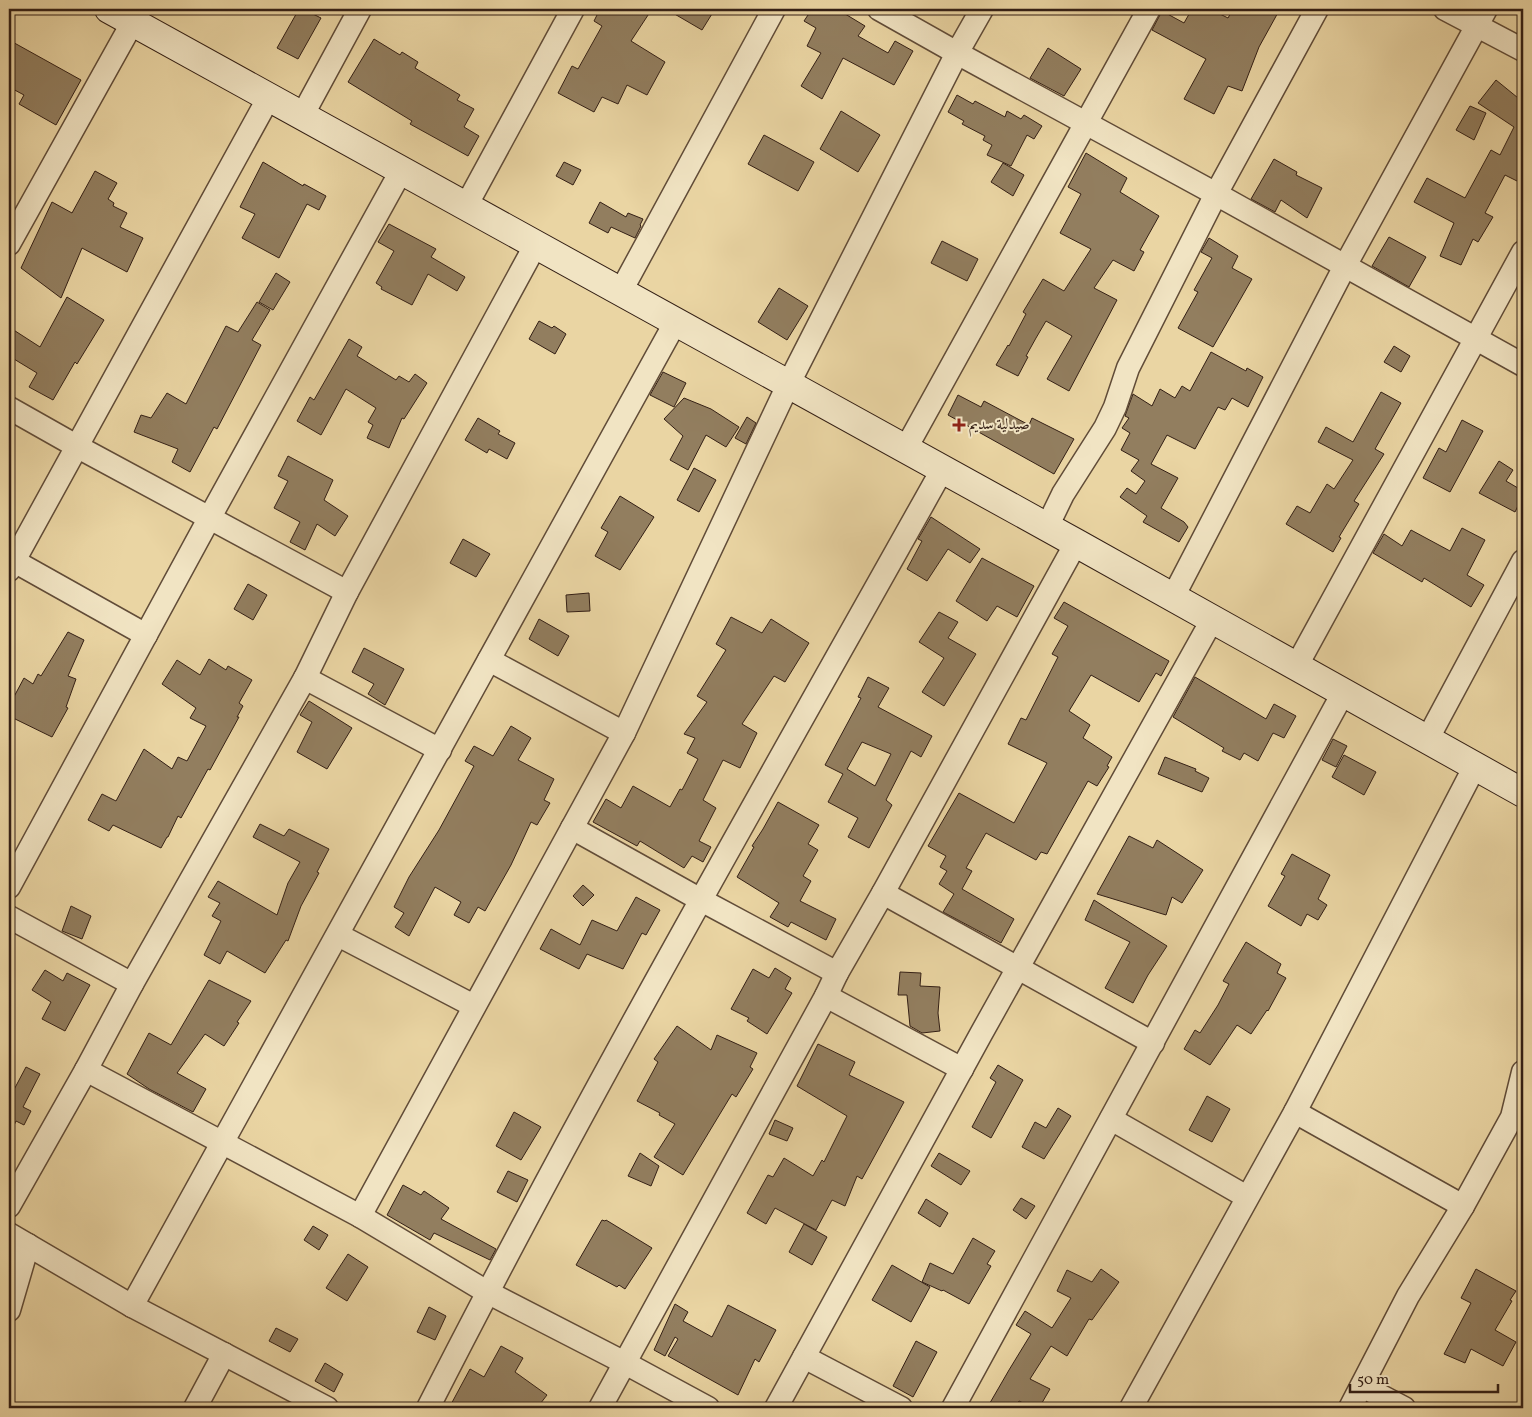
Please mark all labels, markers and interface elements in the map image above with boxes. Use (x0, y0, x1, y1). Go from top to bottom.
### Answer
place label: صيدلية سديم (969, 415, 1030, 437)
marker: صيدلية سديم (953, 419, 965, 431)
scale bar (1350, 1362, 1497, 1394)
text: 50 m (1357, 1370, 1389, 1391)

